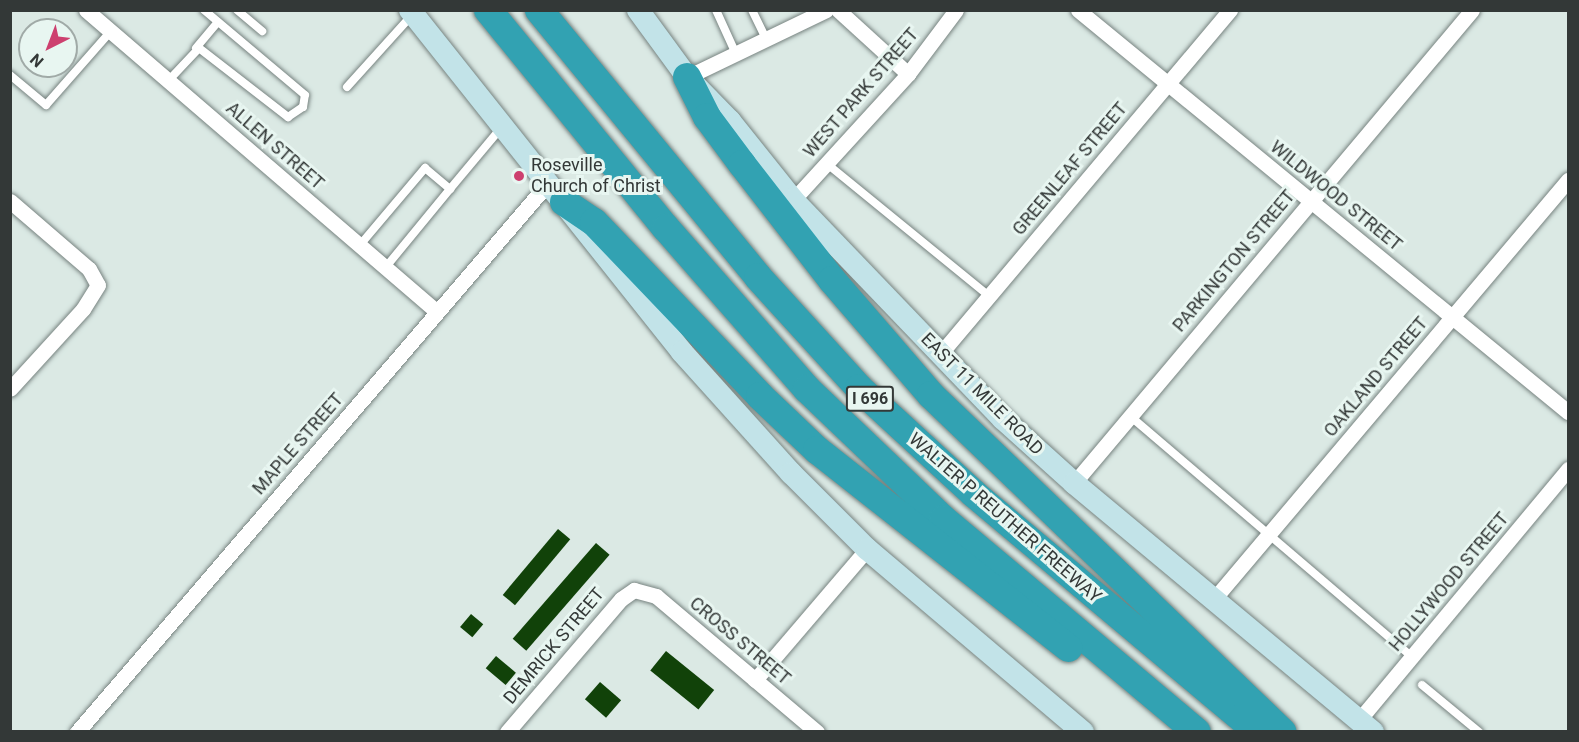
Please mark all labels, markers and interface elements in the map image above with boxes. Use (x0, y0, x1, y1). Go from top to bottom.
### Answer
north arrow (18, 18, 78, 78)
street label: WEST PARK STREET (799, 24, 923, 162)
text: N (26, 49, 48, 71)
street label: ALLEN STREET (222, 98, 328, 194)
street label: GREENLEAF STREET (1008, 98, 1132, 240)
street label: WILDWOOD STREET (1266, 136, 1406, 256)
place label: Roseville Church of Christ (531, 155, 661, 198)
marker: Roseville Church of Christ (512, 169, 526, 183)
street label: PARKINGTON STREET (1168, 186, 1300, 336)
street label: OAKLAND STREET (1320, 313, 1432, 441)
street label: EAST 11 MILE ROAD (916, 328, 1048, 460)
road number: I 696 (844, 386, 896, 412)
street label: MAPLE STREET (248, 389, 348, 499)
street label: WALTER P REUTHER FREEWAY (904, 428, 1106, 608)
street label: HOLLYWOOD STREET (1385, 508, 1513, 656)
street label: DEMRICK STREET (499, 583, 609, 709)
street label: CROSS STREET (685, 593, 795, 689)

